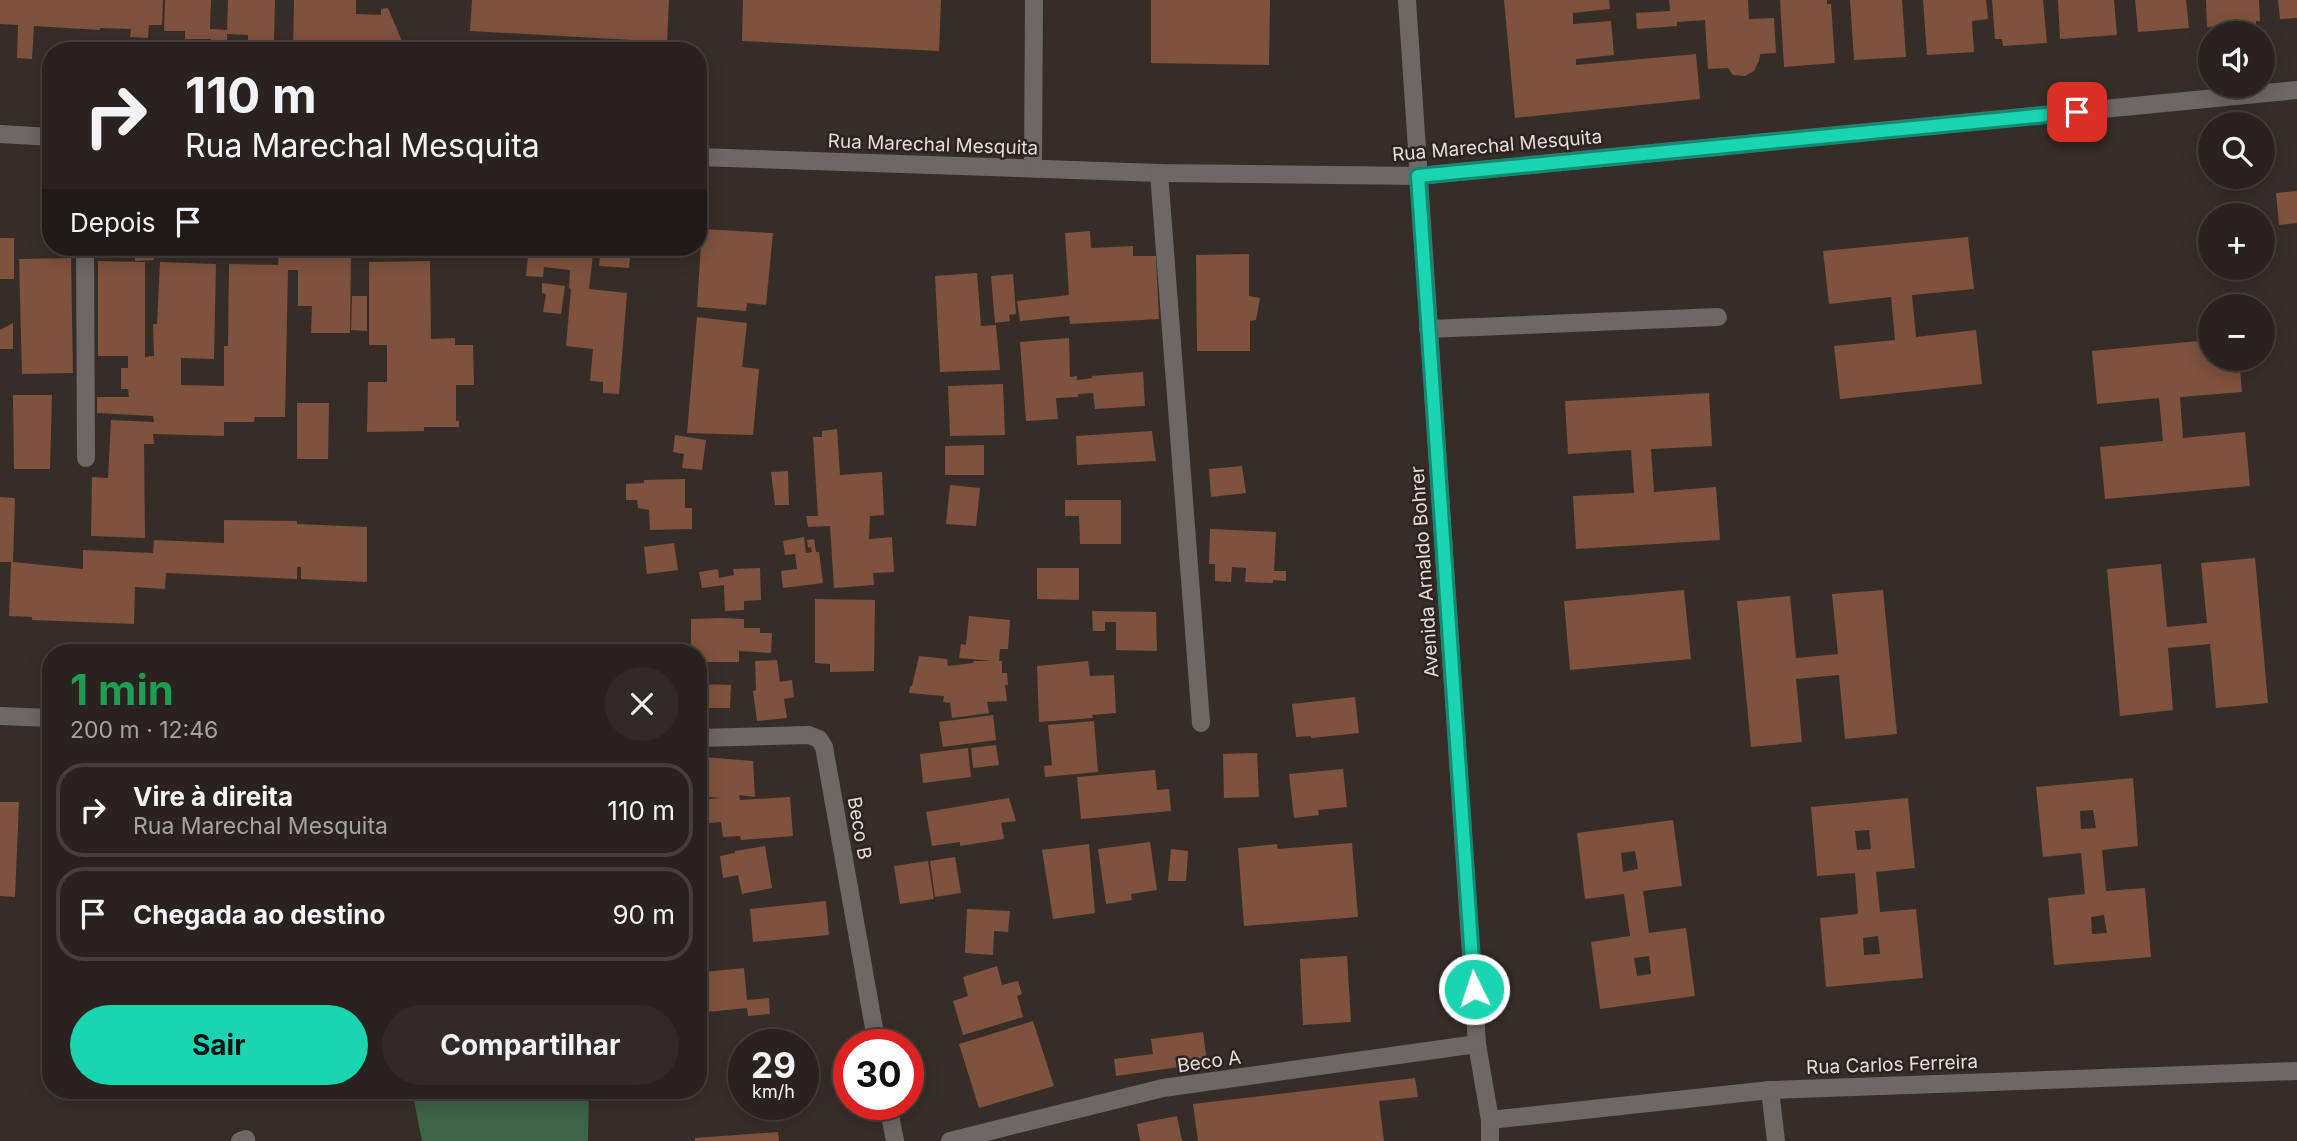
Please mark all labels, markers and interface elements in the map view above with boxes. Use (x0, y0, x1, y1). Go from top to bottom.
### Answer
map controls (2198, 21, 2275, 371)
button: sound (2198, 21, 2275, 98)
text: 110 m (185, 66, 317, 125)
icon: right (70, 70, 161, 161)
pin (2047, 82, 2107, 142)
icon: arrive (2058, 93, 2096, 131)
button: search (2198, 112, 2275, 189)
street label: Rua Marechal Mesquita (1391, 125, 1603, 166)
text: Rua Marechal Mesquita (185, 126, 540, 165)
street label: Rua Marechal Mesquita (827, 129, 1039, 160)
icon: arrive (169, 203, 207, 241)
button: + (2198, 203, 2275, 280)
text: Depois (70, 207, 155, 238)
button: − (2198, 294, 2275, 371)
street label: Avenida Arnaldo Bohrer (1406, 465, 1443, 679)
text: 1 min (70, 664, 174, 715)
button: close (605, 667, 679, 741)
text: 200 m · 12:46 (70, 716, 218, 744)
text: Vire à direita (133, 781, 293, 812)
icon: right (74, 791, 112, 829)
text: 110 m (607, 795, 675, 826)
street label: Beco B (843, 795, 876, 861)
text: Rua Marechal Mesquita (133, 812, 388, 840)
icon: arrive (74, 895, 112, 933)
text: Chegada ao destino (133, 899, 385, 930)
text: 90 m (612, 899, 675, 930)
position arrow (1437, 952, 1511, 1026)
button: Sair (70, 1005, 368, 1085)
button: Compartilhar (382, 1005, 679, 1085)
speed limit sign: 30 (833, 1029, 924, 1120)
text: 29 (751, 1044, 796, 1086)
street label: Beco A (1176, 1046, 1242, 1077)
street label: Rua Carlos Ferreira (1806, 1050, 1978, 1079)
text: km/h (752, 1081, 795, 1102)

